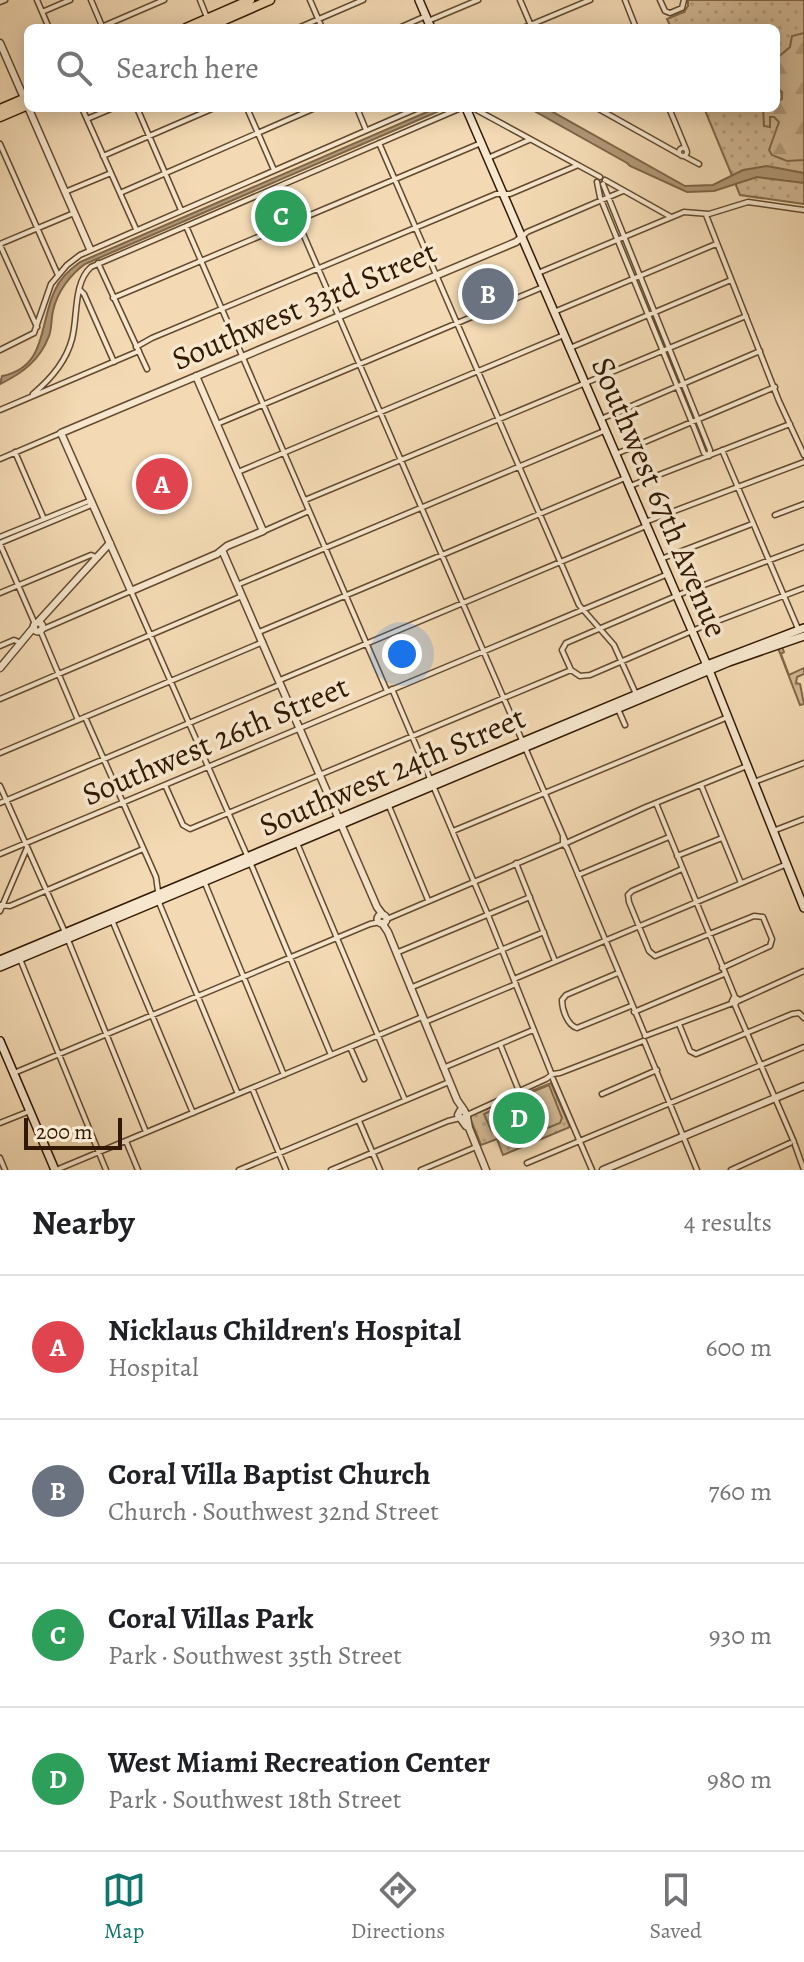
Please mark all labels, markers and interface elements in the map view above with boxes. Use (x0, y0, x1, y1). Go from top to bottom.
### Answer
search box (24, 24, 780, 112)
icon: search (52, 46, 96, 90)
text: Search here (116, 48, 259, 88)
pin: C (255, 186, 307, 246)
street label: Southwest 33rd Street (165, 229, 443, 381)
pin: B (462, 264, 514, 324)
street label: Southwest 67th Avenue (581, 350, 739, 644)
pin: A (136, 454, 188, 514)
your location (382, 634, 422, 674)
street label: Southwest 26th Street (75, 664, 355, 816)
street label: Southwest 24th Street (252, 695, 532, 847)
pin: D (493, 1088, 545, 1148)
scale bar (24, 1114, 122, 1150)
text: 200 m (36, 1117, 93, 1147)
text: Nearby (32, 1199, 135, 1246)
text: 4 results (684, 1205, 772, 1240)
text: Nicklaus Children's Hospital (108, 1310, 461, 1350)
text: A (50, 1330, 66, 1365)
text: 600 m (705, 1330, 772, 1365)
text: Hospital (108, 1350, 199, 1385)
text: Coral Villa Baptist Church (108, 1454, 431, 1494)
text: B (50, 1474, 66, 1509)
text: 760 m (708, 1474, 772, 1509)
text: Church · Southwest 32nd Street (108, 1494, 439, 1529)
text: Coral Villas Park (108, 1598, 314, 1638)
text: C (50, 1618, 66, 1653)
text: 930 m (709, 1618, 772, 1653)
text: Park · Southwest 35th Street (108, 1638, 402, 1673)
text: West Miami Recreation Center (108, 1742, 490, 1782)
text: D (49, 1762, 67, 1797)
text: 980 m (707, 1762, 772, 1797)
text: Park · Southwest 18th Street (108, 1782, 401, 1817)
tab: Map (102, 1868, 146, 1946)
tab: Directions (351, 1868, 445, 1946)
tab: Saved (650, 1868, 702, 1946)

